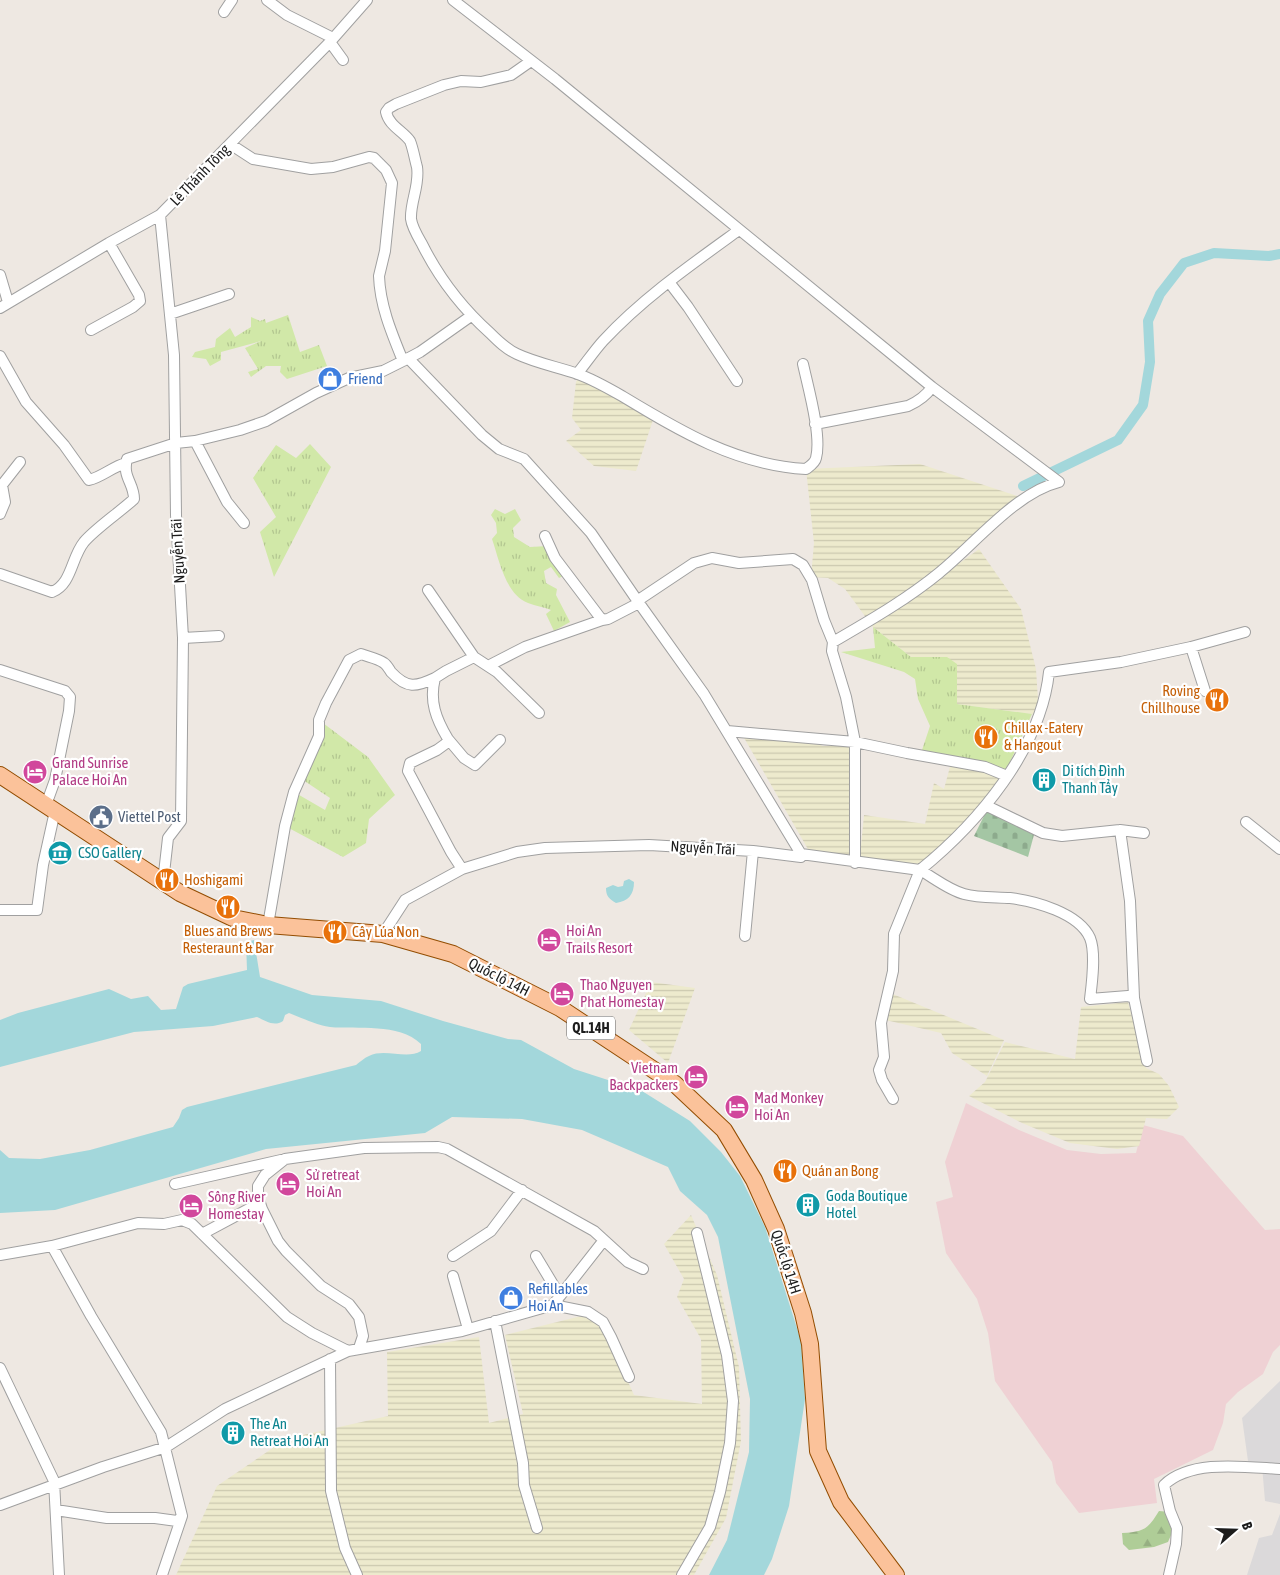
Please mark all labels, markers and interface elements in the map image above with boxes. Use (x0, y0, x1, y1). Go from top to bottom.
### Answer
street label: Lê Thánh Tông (166, 140, 233, 209)
shop icon: Friend (317, 366, 343, 392)
place label: Friend (348, 370, 383, 387)
street label: Nguyễn Trãi (167, 518, 188, 584)
place label: Roving Chillhouse (1141, 682, 1201, 716)
restaurant icon: Roving Chillhouse (1204, 687, 1230, 713)
place label: Chillax -Eatery & Hangout (1004, 719, 1083, 753)
restaurant icon: Chillax -Eatery & Hangout (973, 724, 999, 750)
place label: Grand Sunrise Palace Hoi An (52, 754, 128, 788)
hotel icon: Grand Sunrise Palace Hoi An (22, 759, 48, 785)
place label: Di tích Đình Thanh Tẩy (1062, 762, 1125, 796)
building icon: Di tích Đình Thanh Tẩy (1031, 767, 1057, 793)
public building icon: Viettel Post (88, 804, 114, 830)
place label: Viettel Post (118, 808, 181, 825)
street label: Nguyễn Trãi (670, 837, 736, 858)
museum icon: CSO Gallery (47, 840, 73, 866)
place label: CSO Gallery (78, 844, 142, 861)
restaurant icon: Hoshigami (154, 867, 180, 893)
place label: Hoshigami (184, 871, 243, 888)
restaurant icon: Blues and Brews Resteraunt & Bar (215, 894, 241, 920)
restaurant icon: Cây Lúa Non (322, 919, 348, 945)
place label: Blues and Brews Resteraunt & Bar (183, 922, 274, 956)
place label: Hoi An Trails Resort (566, 922, 633, 956)
place label: Cây Lúa Non (352, 923, 419, 940)
hotel icon: Hoi An Trails Resort (536, 927, 562, 953)
street label: Quốc lộ 14H (466, 954, 533, 999)
place label: Thao Nguyen Phat Homestay (580, 976, 664, 1010)
hotel icon: Thao Nguyen Phat Homestay (549, 981, 575, 1007)
road number: QL.14H (567, 1016, 615, 1040)
place label: Vietnam Backpackers (609, 1059, 678, 1093)
hotel icon: Vietnam Backpackers (683, 1064, 709, 1090)
place label: Mad Monkey Hoi An (754, 1089, 824, 1123)
hotel icon: Mad Monkey Hoi An (724, 1094, 750, 1120)
restaurant icon: Quán an Bong (772, 1158, 798, 1184)
place label: Quán an Bong (802, 1162, 879, 1179)
place label: Sử retreat Hoi An (306, 1166, 360, 1200)
hotel icon: Sử retreat Hoi An (275, 1171, 301, 1197)
place label: Goda Boutique Hotel (826, 1187, 908, 1221)
place label: Sông River Homestay (208, 1188, 266, 1222)
building icon: Goda Boutique Hotel (795, 1192, 821, 1218)
hotel icon: Sông River Homestay (178, 1193, 204, 1219)
street label: Quốc lộ 14H (768, 1228, 805, 1296)
place label: Refillables Hoi An (528, 1280, 588, 1314)
shop icon: Refillables Hoi An (498, 1285, 524, 1311)
place label: The An Retreat Hoi An (250, 1415, 329, 1449)
building icon: The An Retreat Hoi An (220, 1420, 246, 1446)
north arrow (1210, 1505, 1260, 1555)
text: B (1239, 1520, 1256, 1532)

